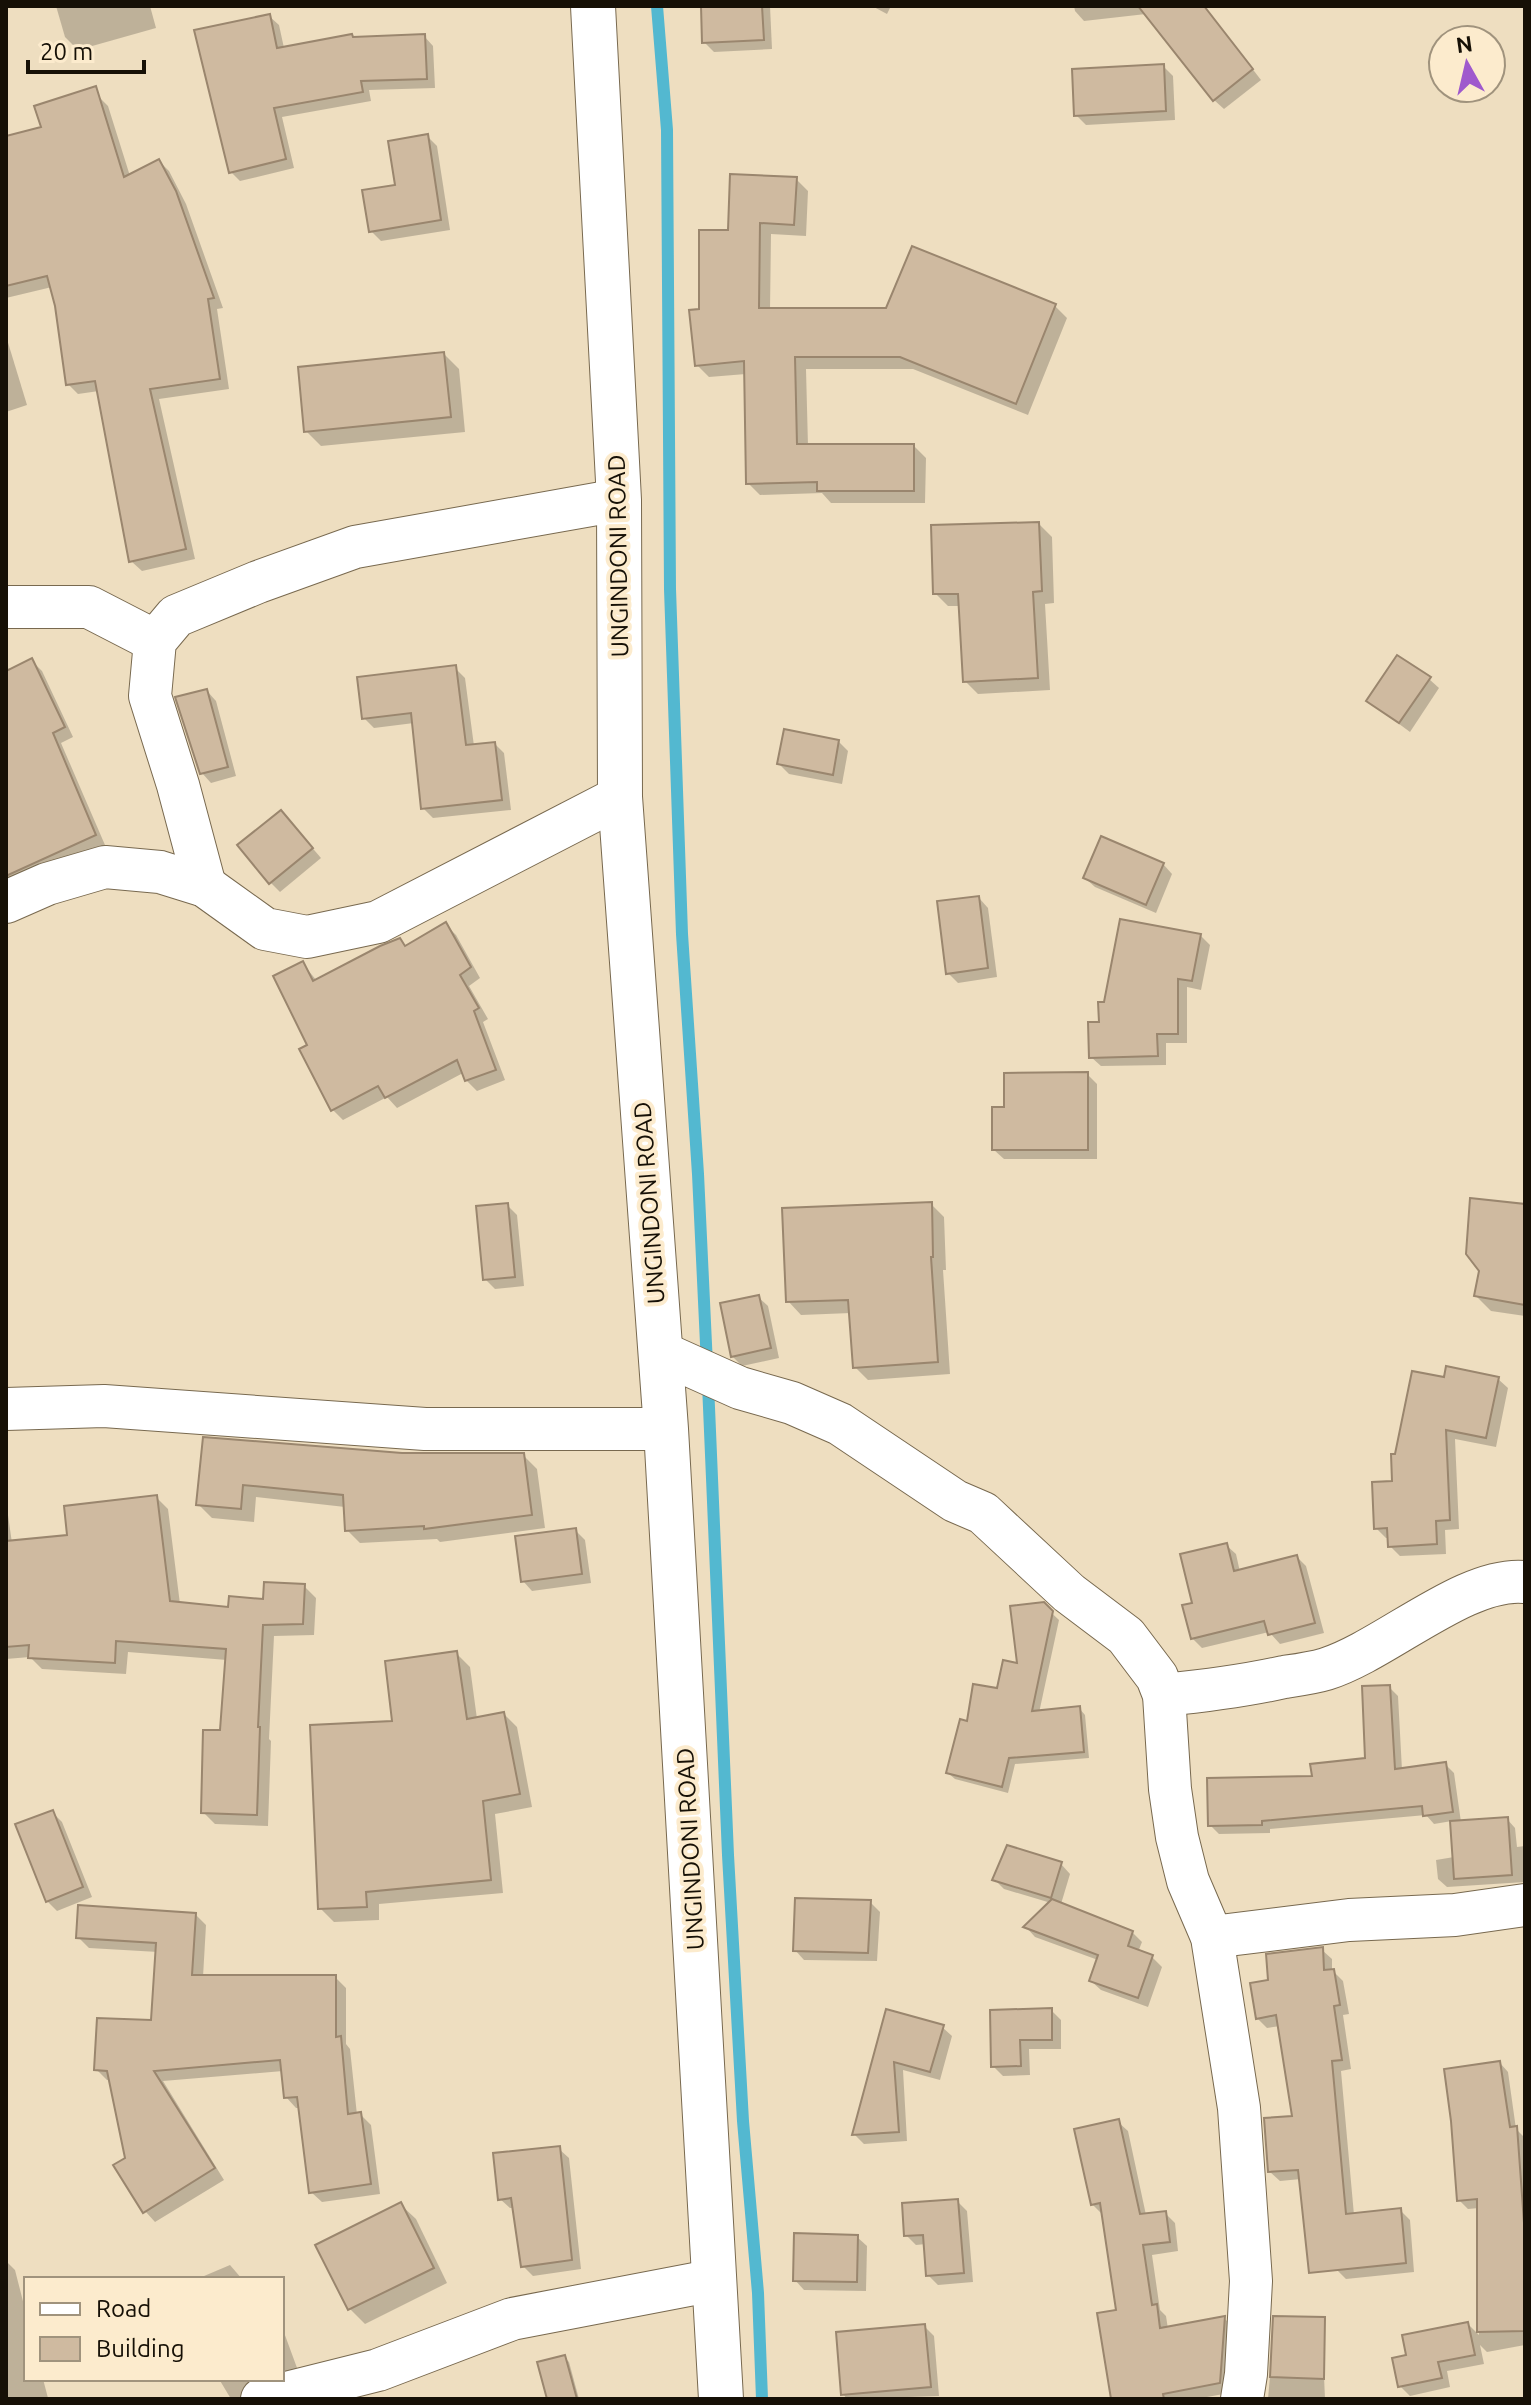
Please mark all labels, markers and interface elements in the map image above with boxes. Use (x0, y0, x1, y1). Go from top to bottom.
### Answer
scale bar (28, 24, 144, 74)
north arrow (1427, 24, 1507, 104)
text: N (1454, 30, 1474, 57)
text: 20 m (40, 38, 93, 65)
street label: UNGINDONI ROAD (603, 454, 633, 658)
street label: UNGINDONI ROAD (628, 1101, 670, 1305)
street label: UNGINDONI ROAD (671, 1747, 709, 1951)
legend (24, 2277, 284, 2381)
text: Road (96, 2295, 151, 2322)
text: Building (96, 2335, 184, 2362)

